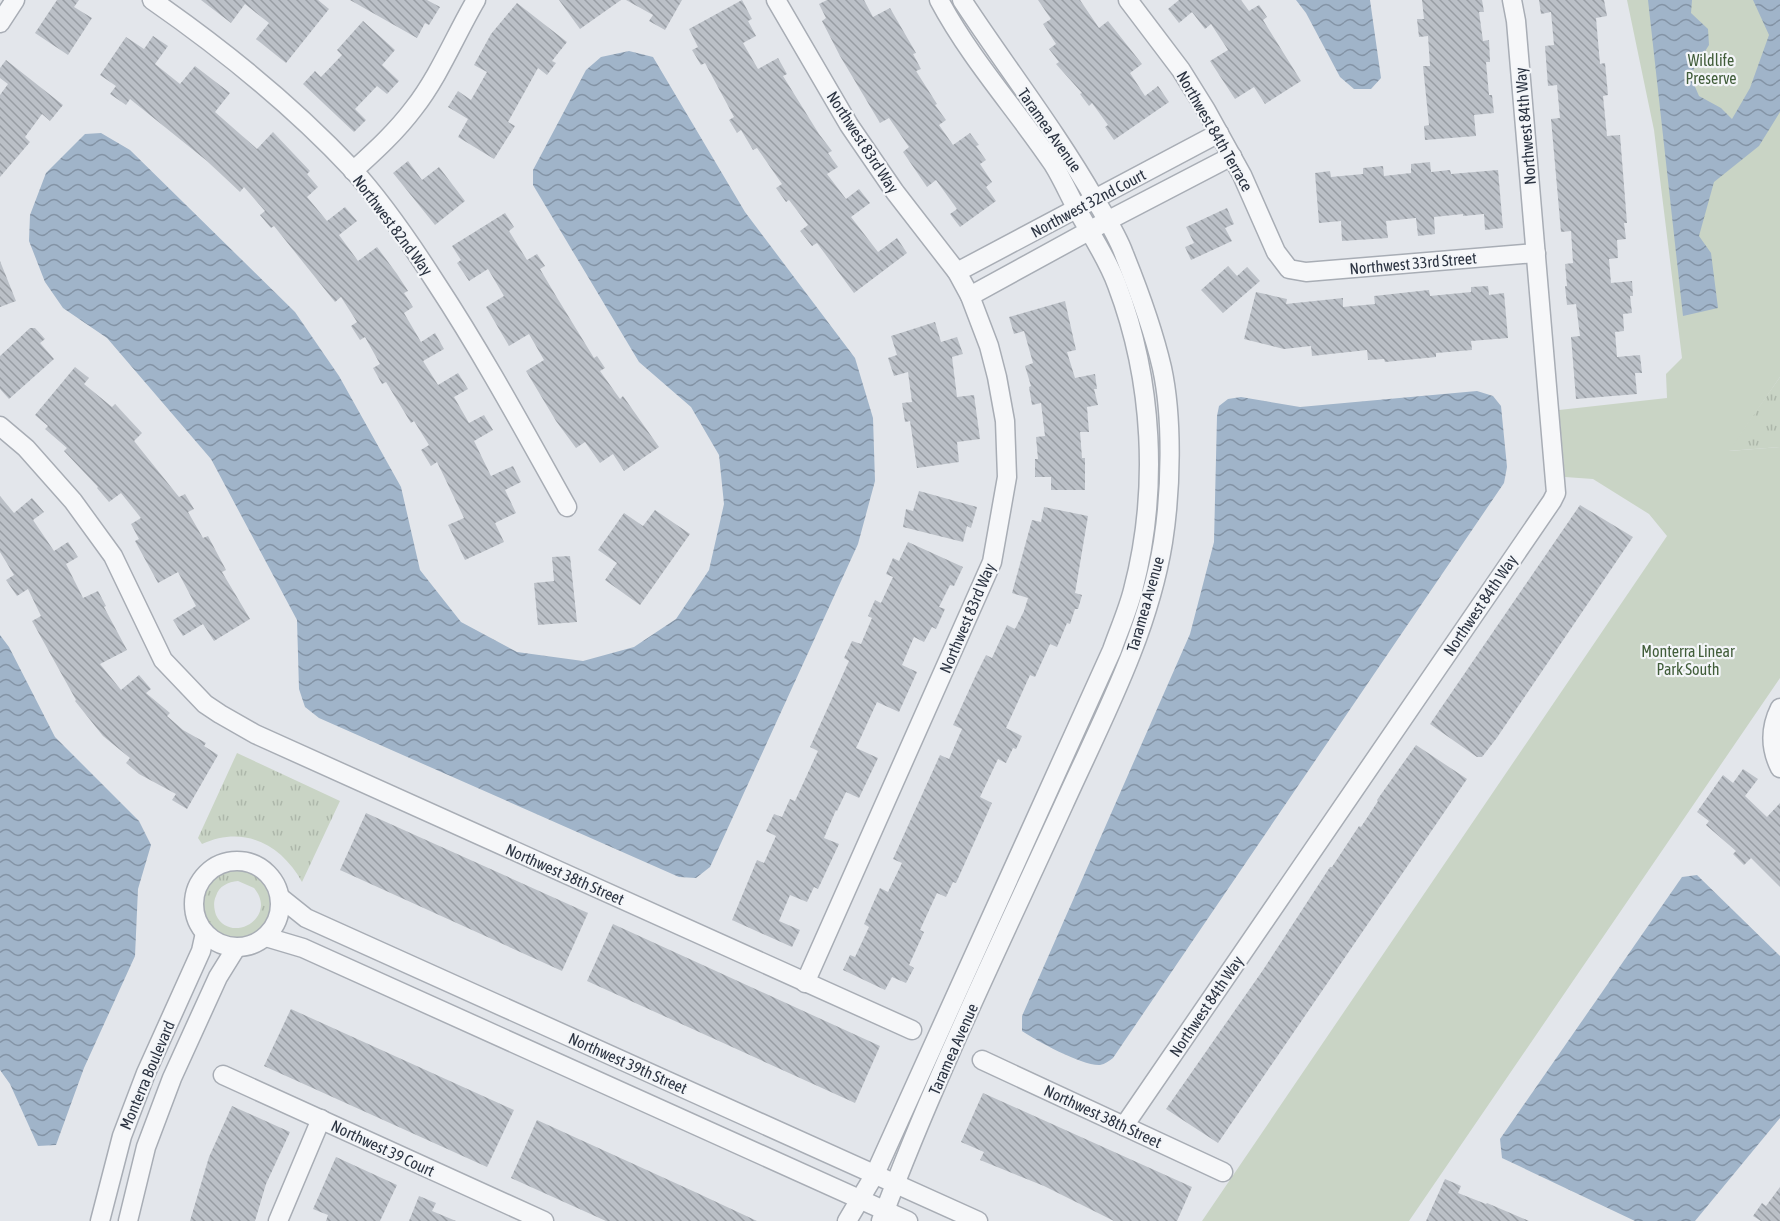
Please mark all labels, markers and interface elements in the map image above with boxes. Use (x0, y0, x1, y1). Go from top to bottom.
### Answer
park label: Wildlife Preserve (1685, 51, 1737, 87)
street label: Northwest 84th Way (1511, 66, 1540, 185)
street label: Northwest 84th Terrace (1173, 68, 1257, 194)
street label: Taramea Avenue (1015, 85, 1085, 175)
street label: Northwest 83rd Way (823, 88, 903, 197)
street label: Northwest 32nd Court (1028, 165, 1149, 241)
street label: Northwest 82nd Way (349, 171, 437, 280)
street label: Northwest 33rd Street (1349, 248, 1478, 278)
street label: Northwest 84th Way (1440, 551, 1521, 659)
street label: Taramea Avenue (1123, 554, 1167, 654)
street label: Northwest 83rd Way (936, 560, 999, 676)
park label: Monterra Linear Park South (1641, 642, 1735, 678)
street label: Northwest 38th Street (503, 840, 627, 908)
street label: Northwest 84th Way (1166, 952, 1247, 1060)
street label: Taramea Avenue (925, 1001, 981, 1097)
street label: Monterra Boulevard (116, 1018, 178, 1132)
street label: Northwest 39th Street (566, 1029, 690, 1097)
street label: Northwest 38th Street (1041, 1081, 1165, 1151)
street label: Northwest 39 Court (329, 1116, 438, 1180)

